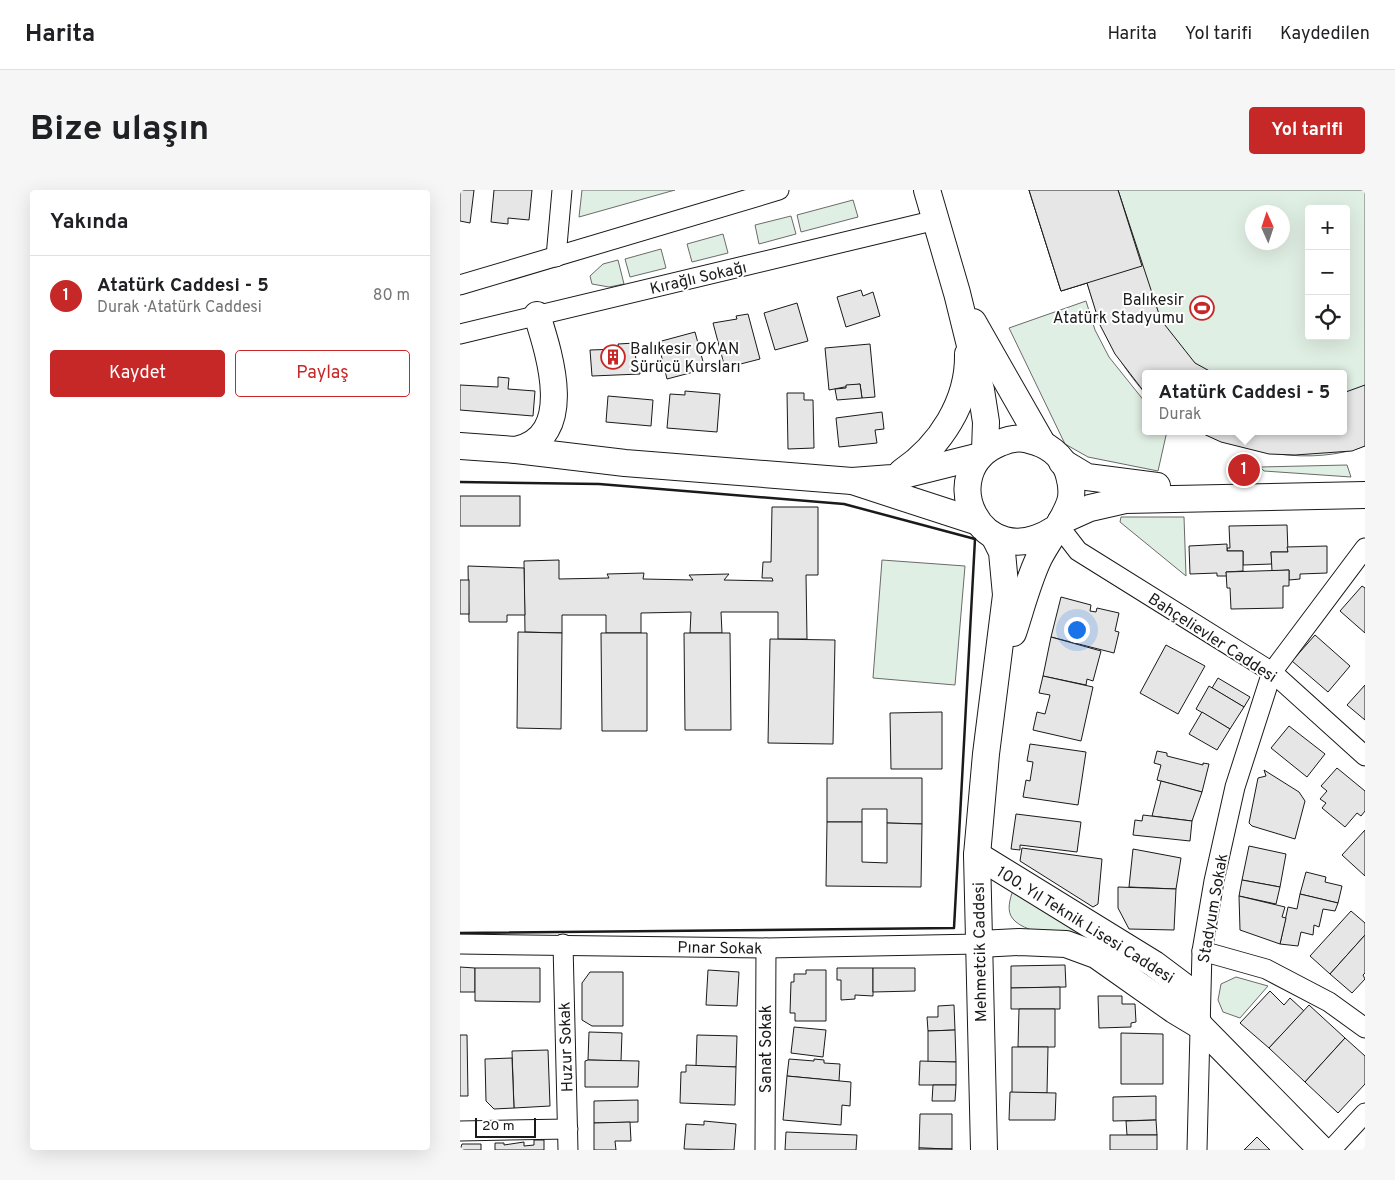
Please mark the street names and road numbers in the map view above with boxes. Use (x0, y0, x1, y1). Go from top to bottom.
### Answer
street label: Kırağlı Sokağı (648, 258, 749, 300)
street label: Bahçelievler Caddesi (1144, 590, 1280, 688)
street label: Stadyum Sokak (1194, 852, 1233, 965)
street label: 100. Yıl Teknik Lisesi Caddesi (992, 863, 1177, 989)
street label: Mehmetcik Caddesi (970, 882, 992, 1022)
street label: Pınar Sokak (677, 938, 763, 960)
street label: Huzur Sokak (555, 1001, 579, 1093)
street label: Sanat Sokak (757, 1005, 777, 1093)

